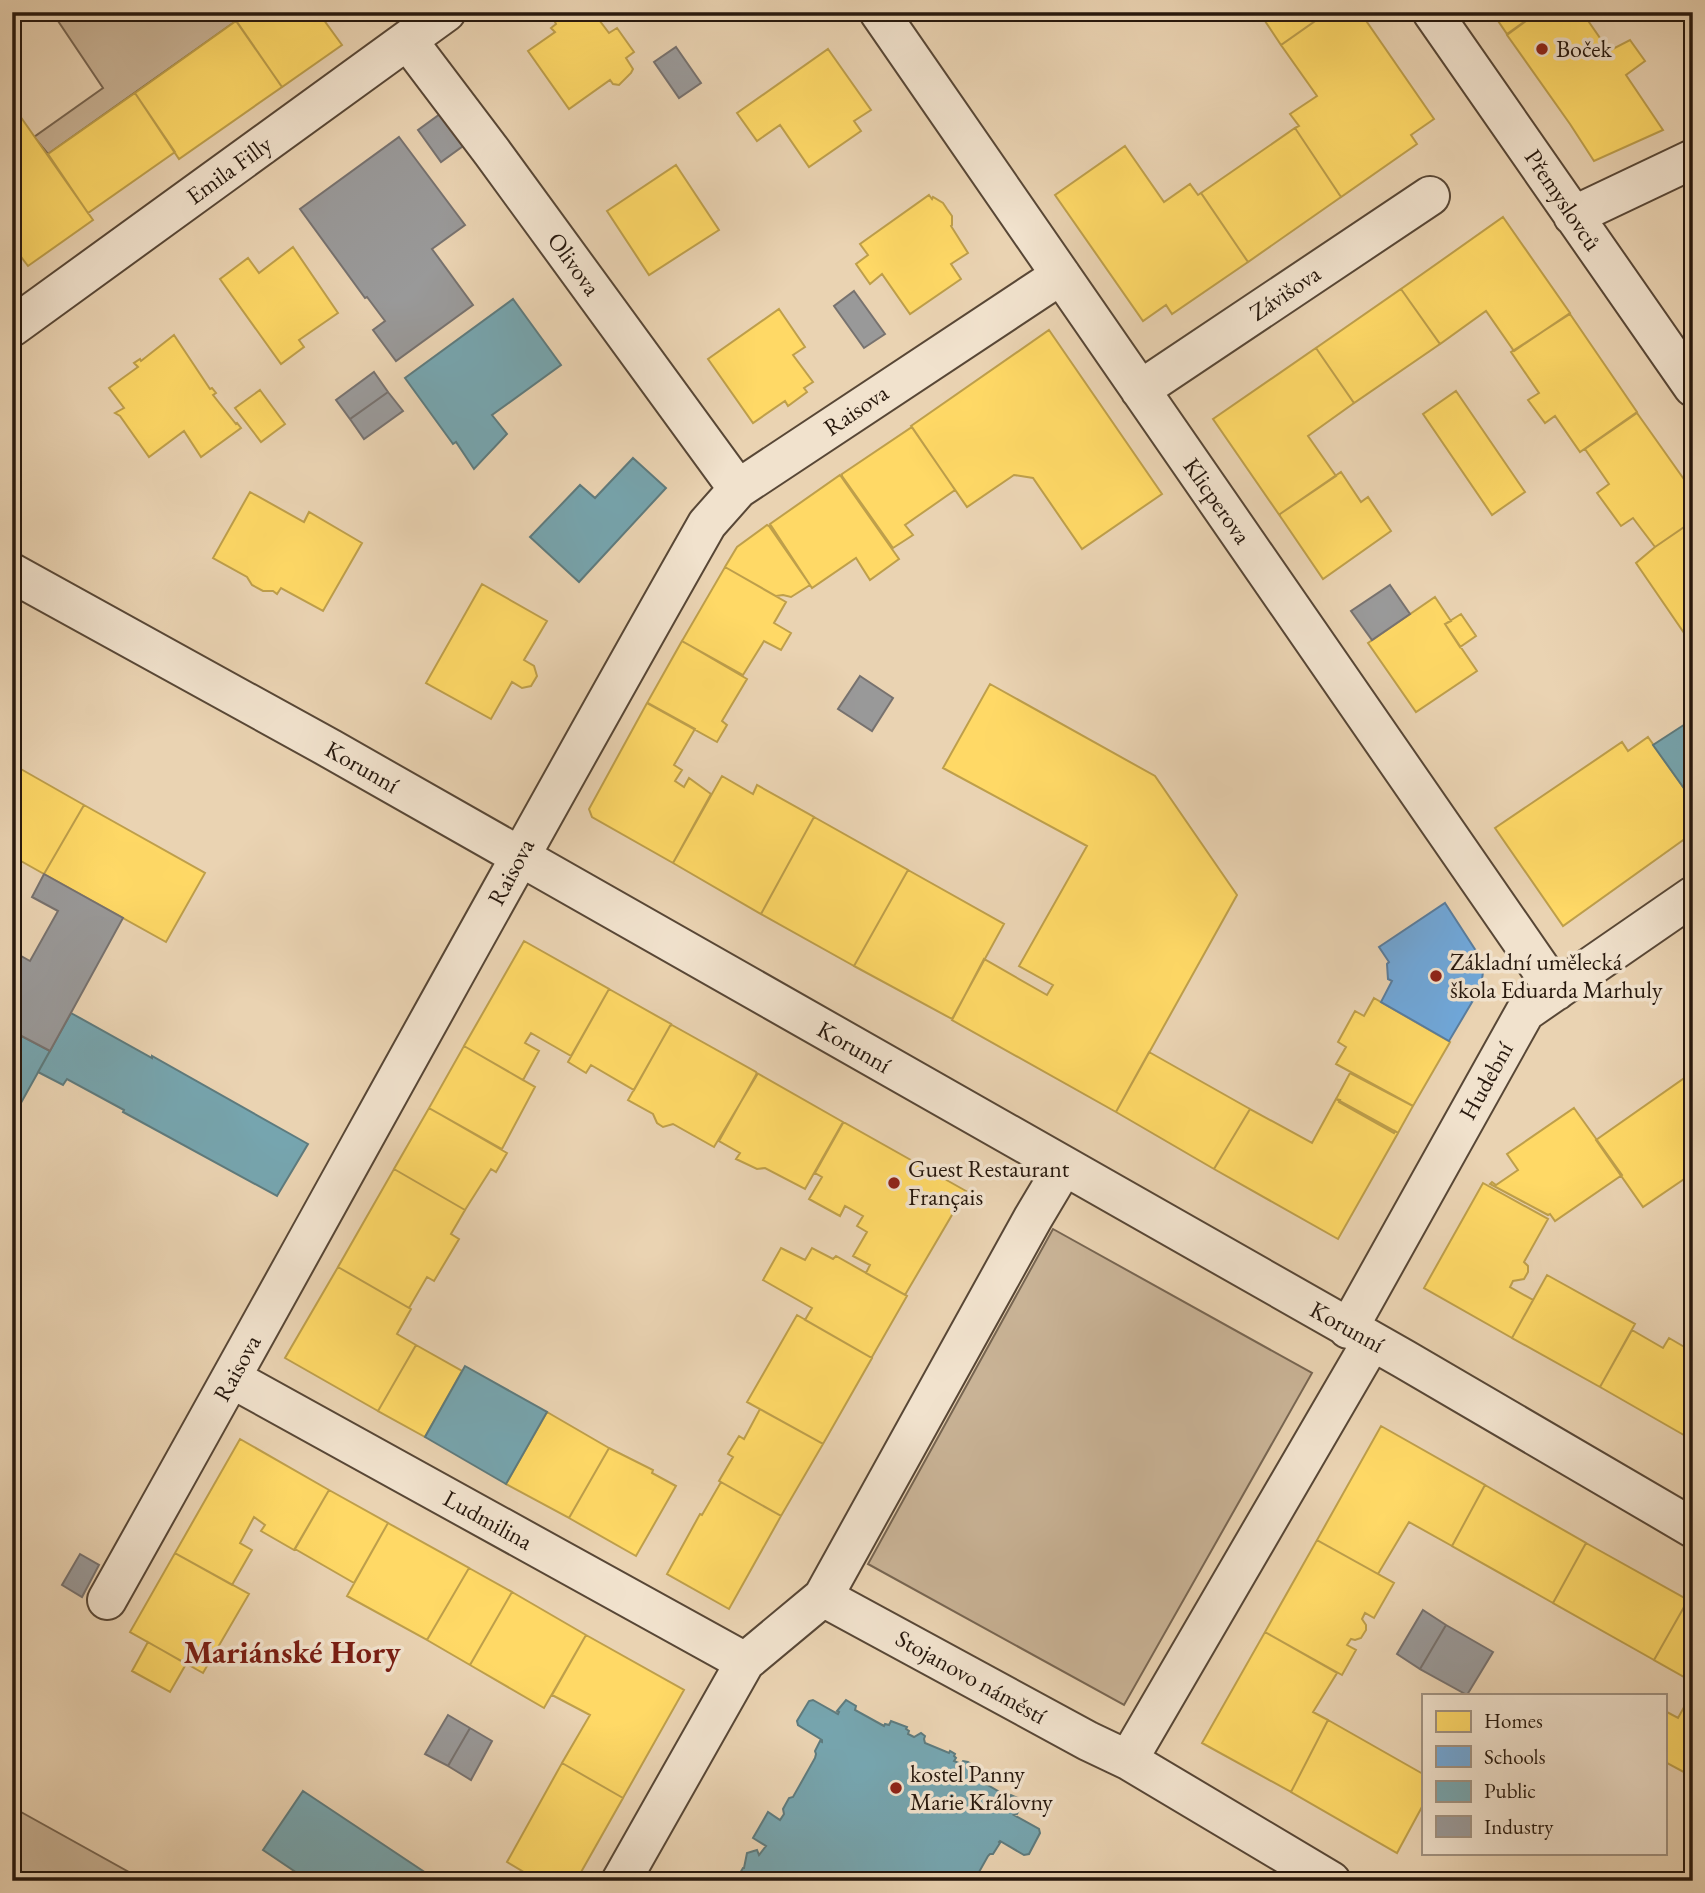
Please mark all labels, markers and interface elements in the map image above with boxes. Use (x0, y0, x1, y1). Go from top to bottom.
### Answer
place label: Boček (1556, 33, 1613, 64)
marker: Boček (1534, 41, 1550, 57)
street label: Emila Filly (180, 128, 278, 211)
street label: Přemyslovců (1518, 143, 1609, 257)
street label: Olivova (541, 226, 608, 302)
street label: Závišova (1243, 257, 1326, 328)
street label: Raisova (817, 376, 894, 442)
street label: Klicperova (1176, 451, 1259, 550)
street label: Korunní (320, 733, 405, 800)
street label: Raisova (480, 833, 541, 911)
place label: Základní umělecká škola Eduarda Marhuly (1450, 946, 1663, 1005)
marker: Základní umělecká škola Eduarda Marhuly (1428, 968, 1444, 984)
street label: Korunní (812, 1013, 897, 1080)
street label: Hudební (1452, 1036, 1520, 1125)
place label: Guest Restaurant Français (908, 1153, 1070, 1212)
marker: Guest Restaurant Français (886, 1175, 902, 1191)
street label: Korunní (1305, 1294, 1390, 1360)
street label: Raisova (206, 1329, 268, 1407)
street label: Ludmilina (438, 1482, 539, 1557)
street label: Stojanovo náměstí (890, 1622, 1052, 1731)
district label: Mariánské Hory (183, 1631, 401, 1673)
legend (1422, 1694, 1666, 1854)
text: Homes (1484, 1707, 1543, 1734)
text: Schools (1484, 1743, 1546, 1770)
place label: kostel Panny Marie Královny (910, 1758, 1053, 1817)
text: Public (1484, 1777, 1536, 1804)
marker: kostel Panny Marie Královny (888, 1780, 904, 1796)
text: Industry (1484, 1813, 1554, 1840)

